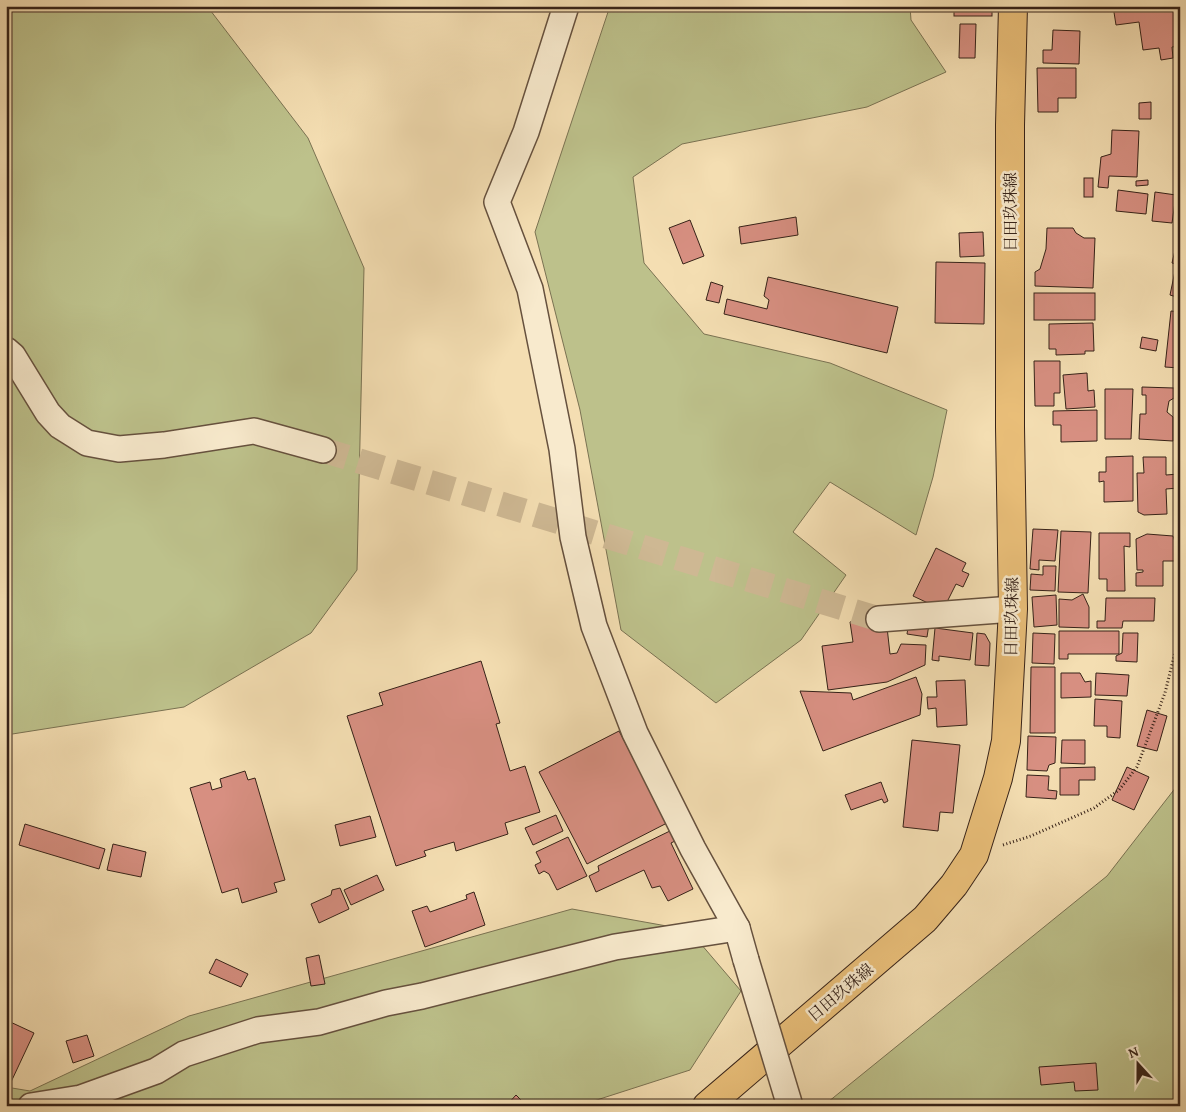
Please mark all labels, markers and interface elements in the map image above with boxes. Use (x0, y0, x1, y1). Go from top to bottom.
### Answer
street label: 日田玖珠線 (998, 172, 1022, 252)
street label: 日田玖珠線 (998, 577, 1024, 657)
street label: 日田玖珠線 (802, 957, 878, 1027)
north arrow (1114, 1040, 1164, 1090)
text: N (1125, 1041, 1142, 1063)

